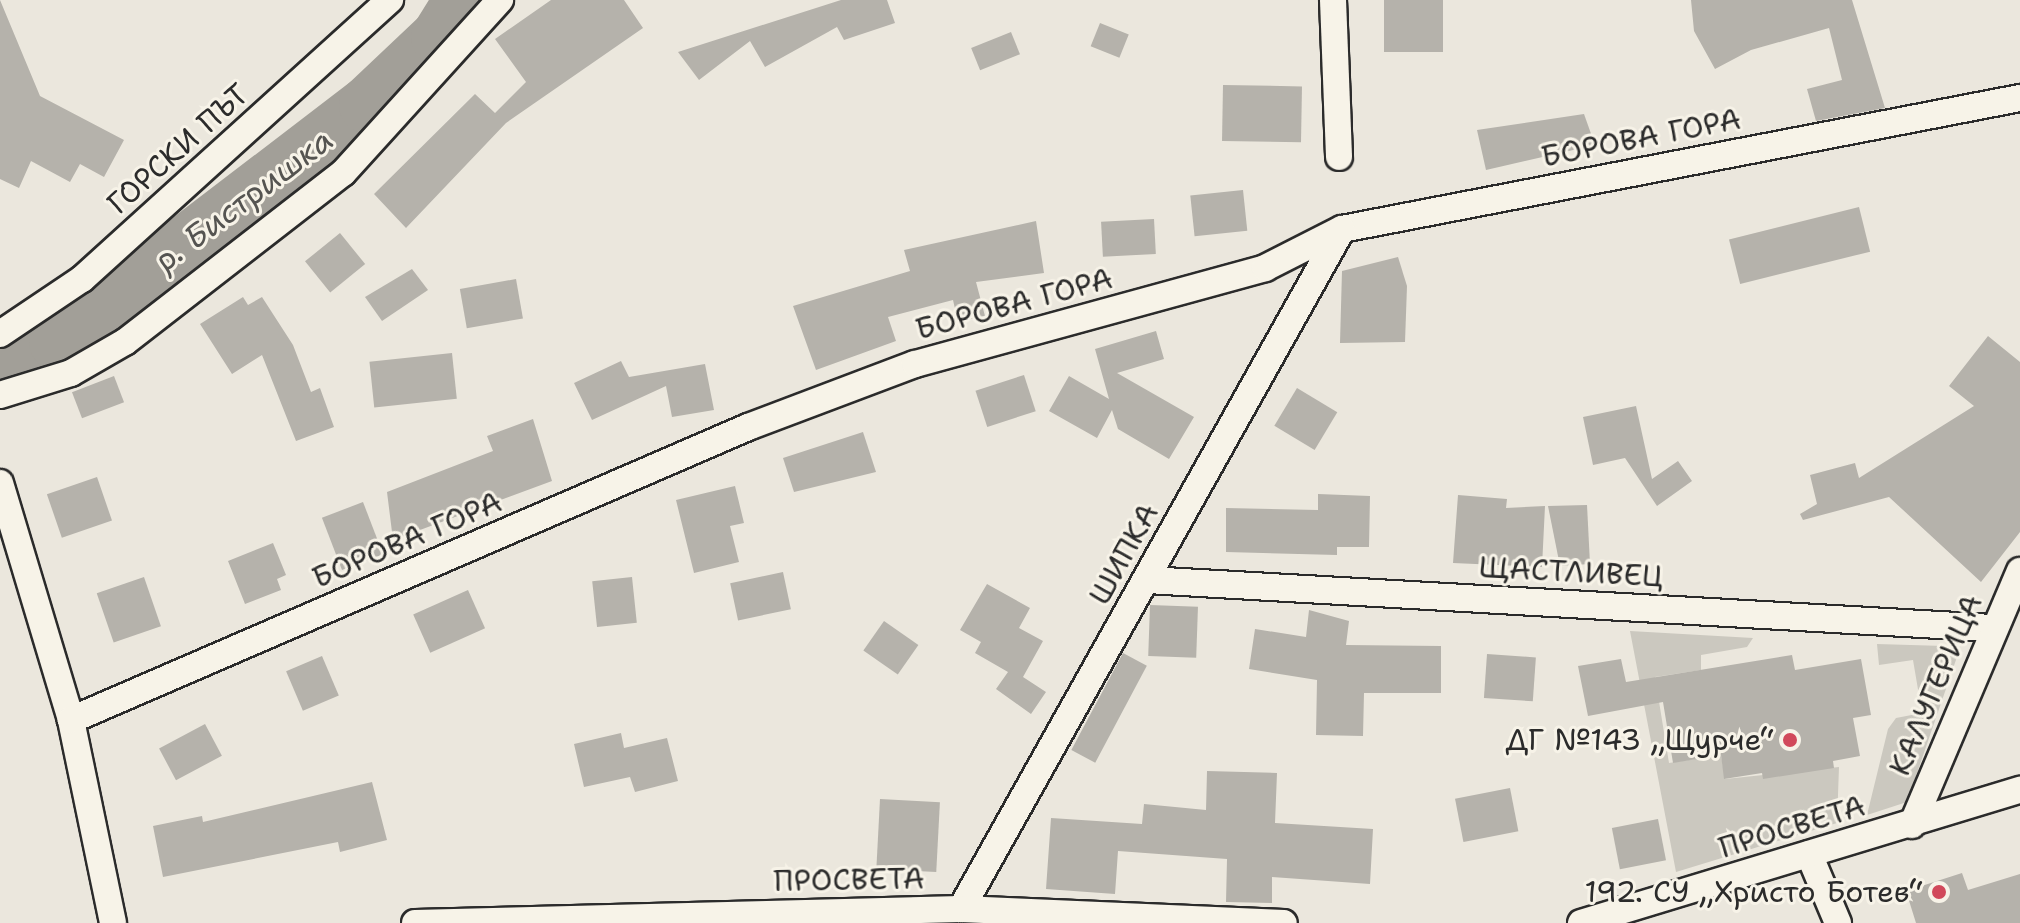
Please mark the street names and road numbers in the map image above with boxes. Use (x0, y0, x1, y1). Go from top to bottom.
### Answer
street label: ГОРСКИ ПЪТ (100, 76, 256, 222)
street label: БОРОВА ГОРА (1538, 101, 1744, 175)
street label: БОРОВА ГОРА (911, 260, 1117, 348)
street label: БОРОВА ГОРА (307, 484, 507, 596)
street label: ШИПКА (1082, 497, 1166, 611)
street label: ЩАСТЛИВЕЦ (1478, 549, 1664, 595)
street label: КАЛУГЕРИЦА (1882, 589, 1990, 781)
street label: ПРОСВЕТА (1715, 788, 1869, 866)
street label: ПРОСВЕТА (773, 861, 925, 899)

